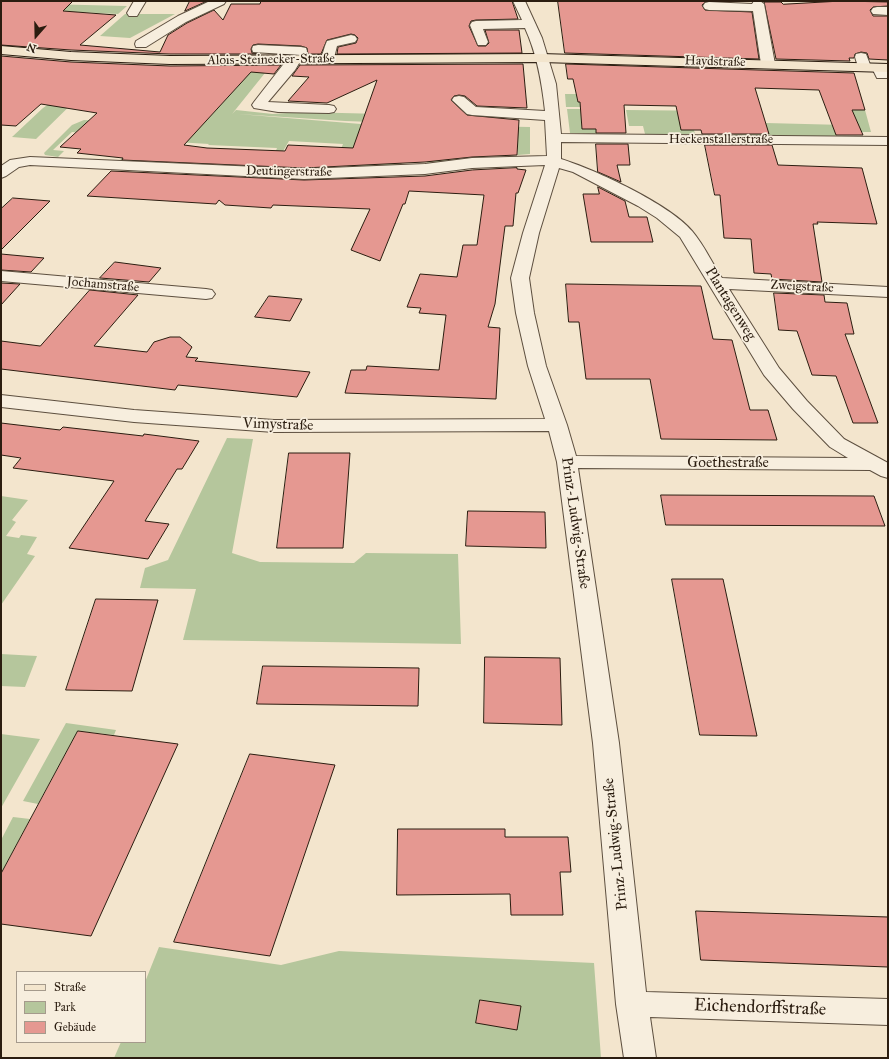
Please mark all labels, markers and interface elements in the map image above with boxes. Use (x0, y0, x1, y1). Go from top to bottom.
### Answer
north arrow (16, 16, 56, 56)
text: N (25, 40, 38, 55)
street label: Alois-Steinecker-Straße (207, 51, 335, 69)
street label: Haydstraße (684, 53, 746, 71)
street label: Heckenstallerstraße (669, 132, 773, 148)
street label: Deutingerstraße (246, 163, 332, 181)
street label: Plantagenweg (700, 264, 760, 344)
street label: Jochamstraße (66, 274, 140, 296)
street label: Zweigstraße (770, 278, 834, 296)
street label: Vimystraße (242, 415, 314, 435)
street label: Goethestraße (687, 454, 769, 472)
street label: Prinz-Ludwig-Straße (557, 456, 593, 590)
street label: Prinz-Ludwig-Straße (600, 777, 632, 911)
legend (16, 971, 146, 1043)
text: Straße (54, 980, 86, 994)
street label: Eichendorffstraße (693, 995, 827, 1021)
text: Park (54, 1000, 76, 1014)
text: Gebäude (54, 1020, 96, 1034)

